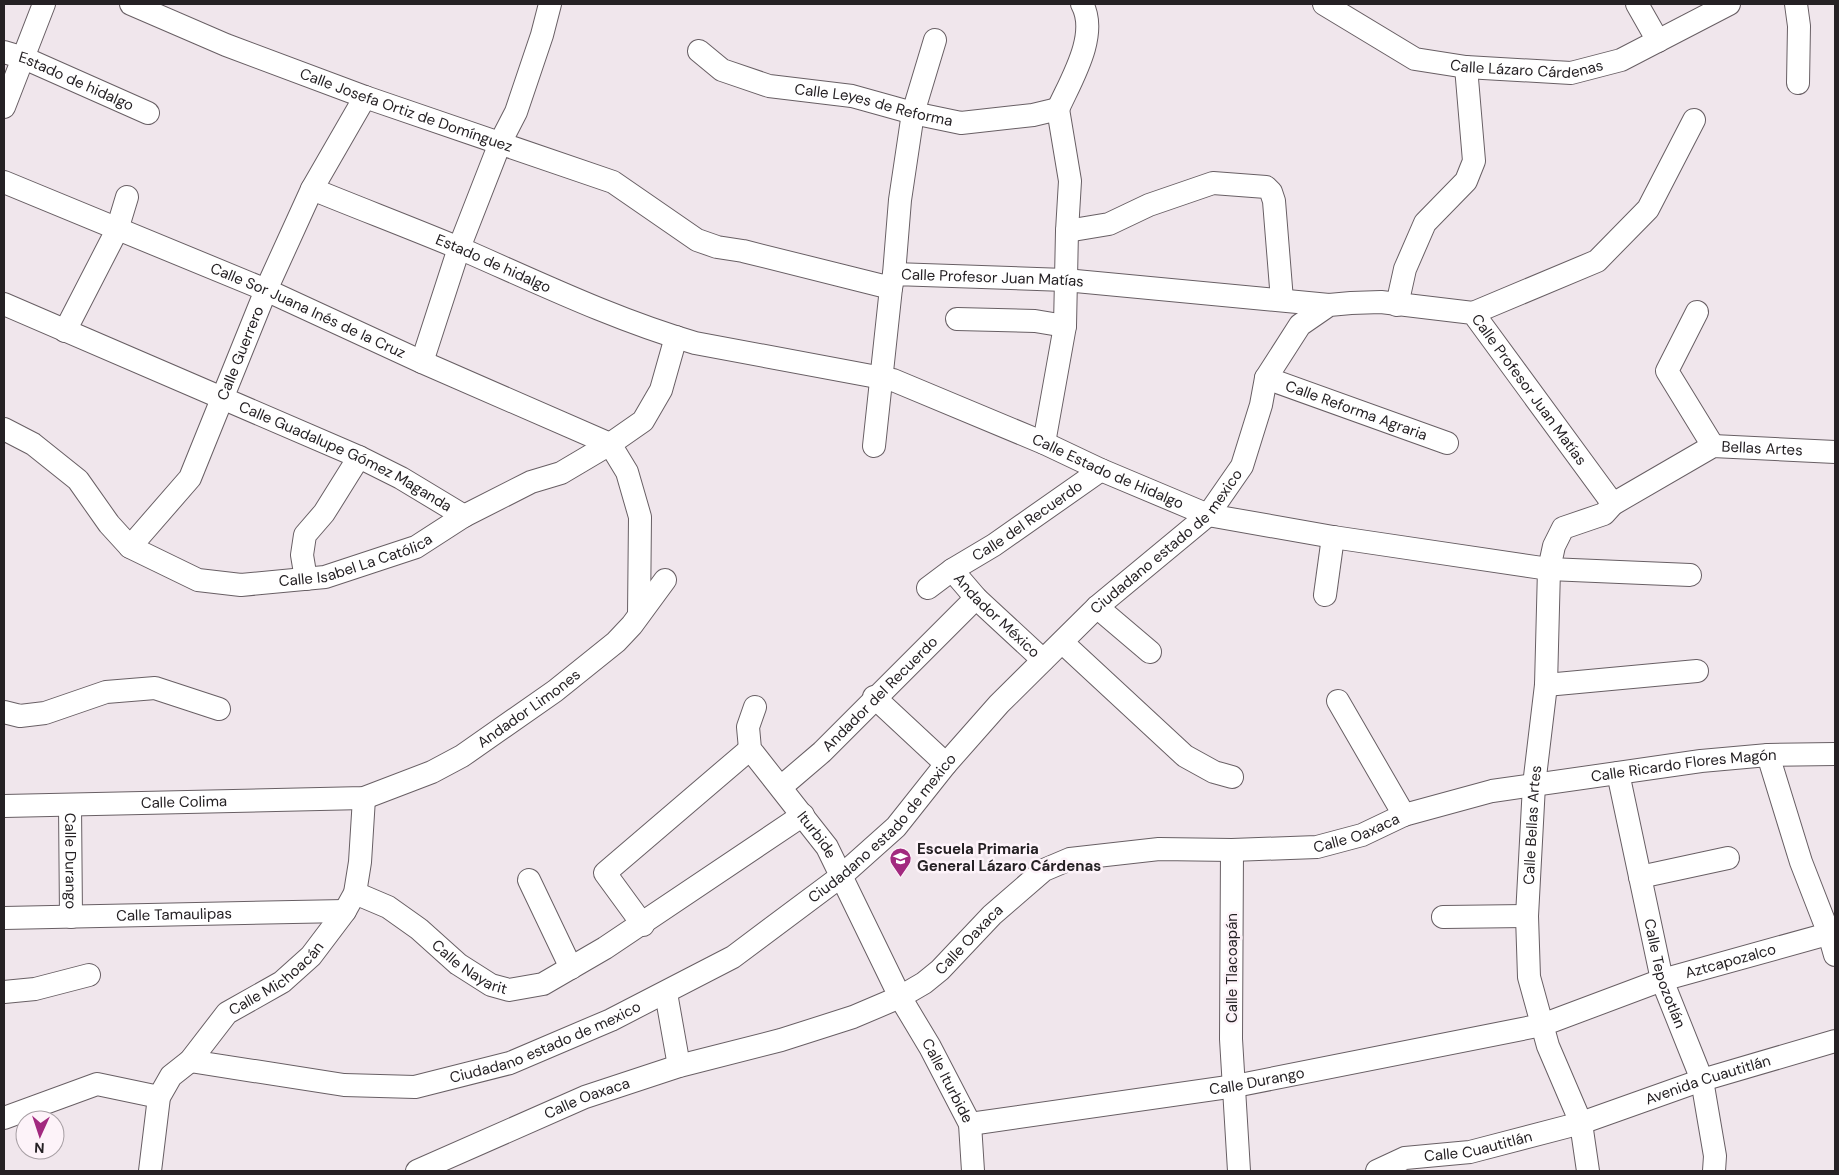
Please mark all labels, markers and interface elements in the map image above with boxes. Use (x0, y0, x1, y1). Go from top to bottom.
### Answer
street label: Estado de hidalgo (16, 47, 137, 116)
street label: Calle Lázaro Cárdenas (1449, 55, 1605, 83)
street label: Calle Josefa Ortiz de Domínguez (297, 63, 515, 157)
street label: Calle Leyes de Reforma (793, 79, 955, 131)
street label: Estado de hidalgo (433, 229, 554, 298)
street label: Calle Sor Juana Inés de la Cruz (207, 258, 409, 363)
street label: Calle Profesor Juan Matías (901, 264, 1085, 292)
street label: Calle Guerrero (212, 303, 269, 403)
street label: Calle Profesor Juan Matías (1467, 310, 1591, 469)
street label: Calle Reforma Agraria (1283, 376, 1430, 445)
street label: Calle Guadalupe Gómez Maganda (236, 396, 456, 516)
street label: Calle Estado de Hidalgo (1029, 429, 1187, 514)
street label: Bellas Artes (1721, 436, 1803, 460)
street label: Ciudadano estado de mexico (1086, 465, 1247, 618)
street label: Calle del Recuerdo (968, 476, 1087, 566)
street label: Calle Isabel La Católica (278, 529, 436, 591)
street label: Andador México (949, 569, 1044, 662)
street label: Andador del Recuerdo (818, 632, 942, 756)
street label: Andador Limones (473, 664, 585, 752)
street label: Calle Ricardo Flores Magón (1590, 745, 1777, 787)
street label: Ciudadano estado de mexico (804, 749, 961, 907)
street label: Calle Bellas Artes (1519, 764, 1546, 885)
street label: Calle Colima (141, 791, 227, 813)
street label: Iturbide (792, 807, 841, 862)
street label: Calle Oaxaca (1311, 809, 1403, 858)
street label: Calle Durango (60, 813, 81, 909)
place label: Escuela Primaria General Lázaro Cárdenas (917, 839, 1101, 876)
school or university icon: Escuela Primaria General Lázaro Cárdenas (889, 846, 913, 877)
street label: Calle Oaxaca (931, 900, 1007, 979)
street label: Calle Tamaulipas (116, 903, 232, 926)
street label: Calle Tlacoapán (1222, 913, 1242, 1023)
street label: Calle Tepozotlán (1639, 917, 1690, 1031)
street label: Calle Nayarit (427, 935, 510, 999)
street label: Calle Michoacán (225, 938, 328, 1020)
street label: Aztcapozalco (1683, 939, 1778, 983)
street label: Ciudadano estado de mexico (448, 996, 644, 1088)
street label: Calle Iturbide (917, 1035, 978, 1126)
street label: Avenida Cuautitlán (1642, 1050, 1773, 1109)
street label: Calle Durango (1208, 1062, 1306, 1100)
street label: Calle Oaxaca (541, 1073, 632, 1124)
north arrow (15, 1110, 65, 1160)
street label: Calle Cuautitlán (1423, 1126, 1534, 1166)
text: N (34, 1139, 45, 1157)

